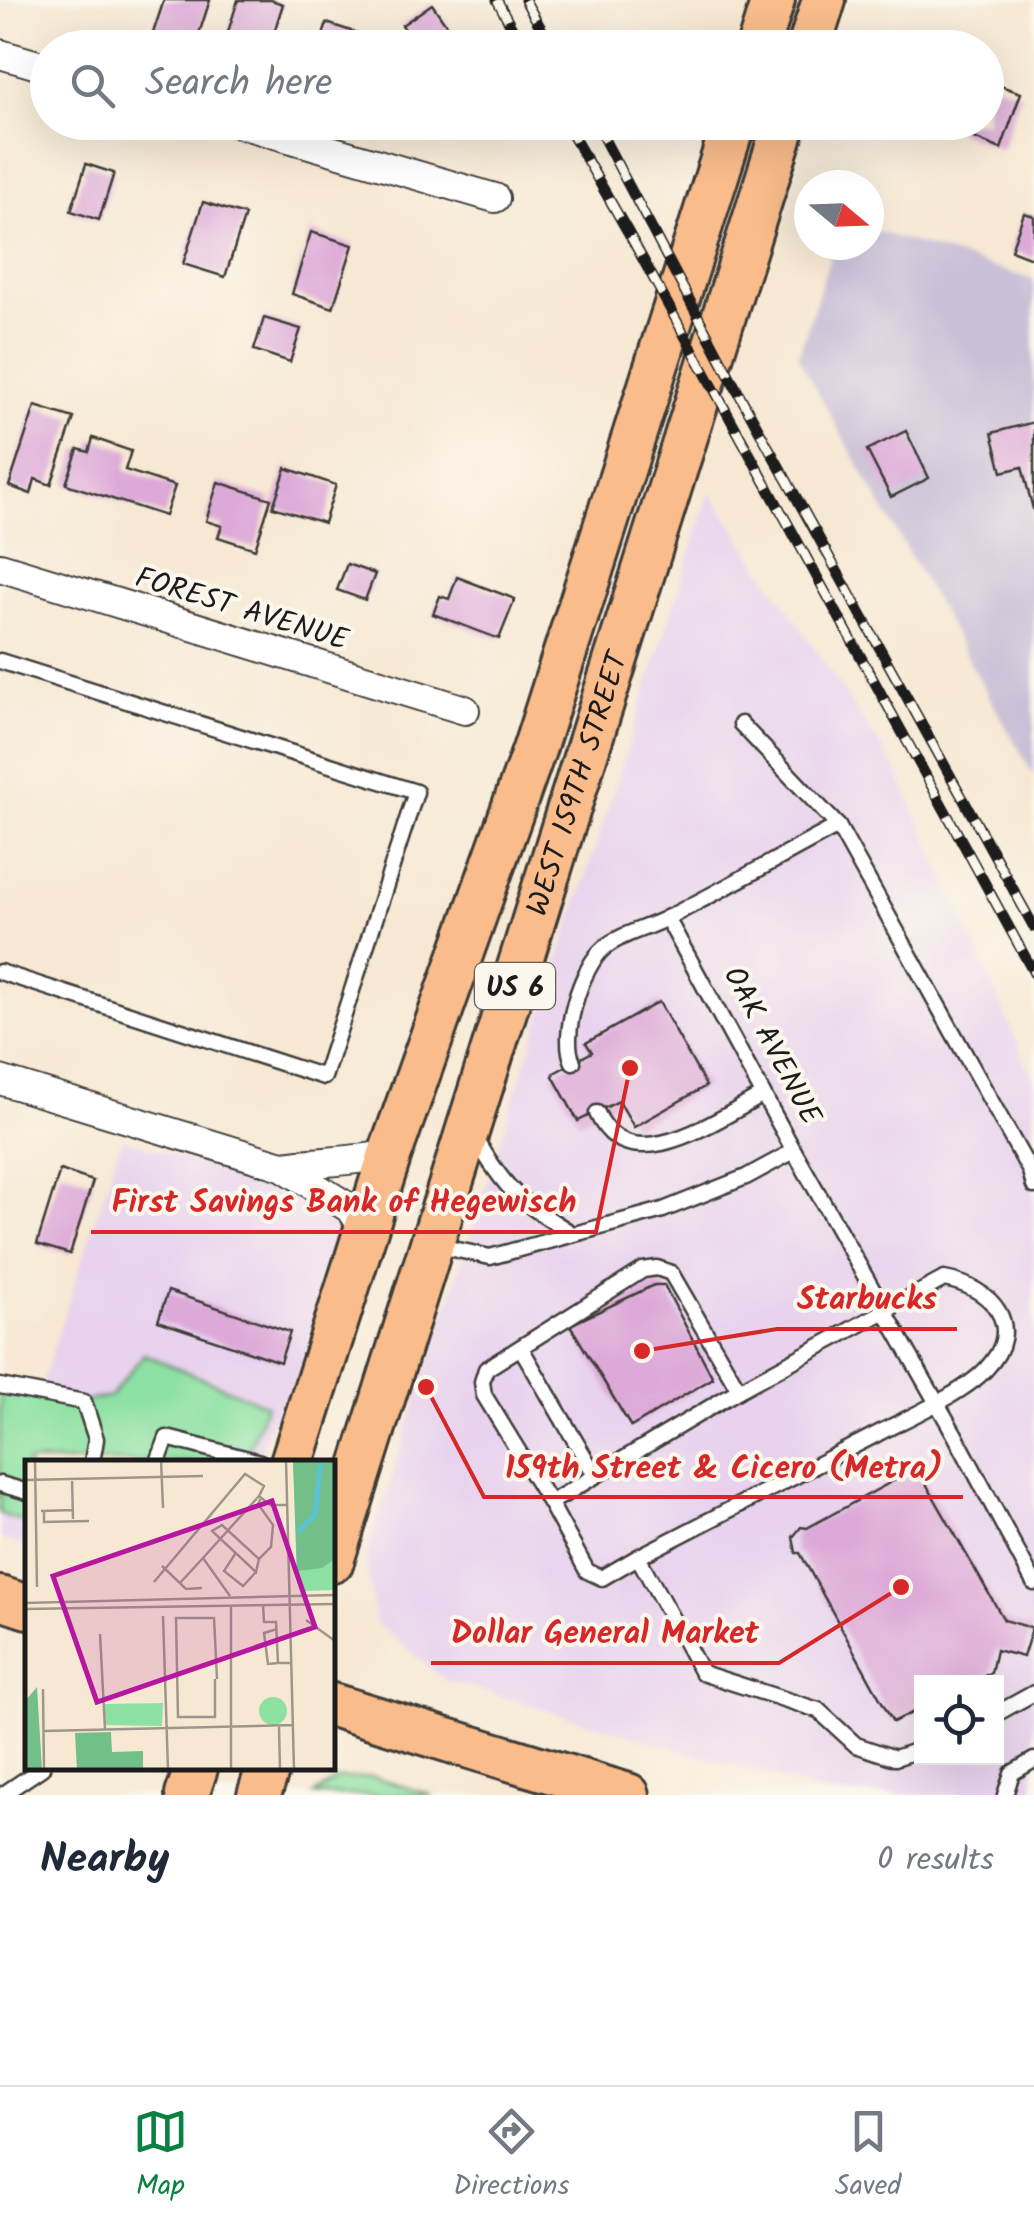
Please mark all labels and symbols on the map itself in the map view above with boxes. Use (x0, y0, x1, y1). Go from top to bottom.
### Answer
north arrow (794, 170, 884, 260)
street label: FOREST AVENUE (129, 555, 355, 666)
street label: WEST 159TH STREET (515, 643, 644, 922)
street label: OAK AVENUE (709, 958, 834, 1135)
road number: US 6 (475, 963, 555, 1009)
callout: First Savings Bank of Hegewisch (91, 1170, 596, 1232)
text: First Savings Bank of Hegewisch (111, 1178, 577, 1229)
callout: Starbucks (777, 1267, 957, 1329)
text: Starbucks (797, 1275, 937, 1326)
callout: 159th Street & Cicero (Metra) (484, 1435, 963, 1497)
text: 159th Street & Cicero (Metra) (505, 1444, 943, 1495)
inset map (25, 1460, 335, 1770)
callout: Dollar General Market (431, 1601, 779, 1663)
text: Dollar General Market (451, 1609, 760, 1660)

